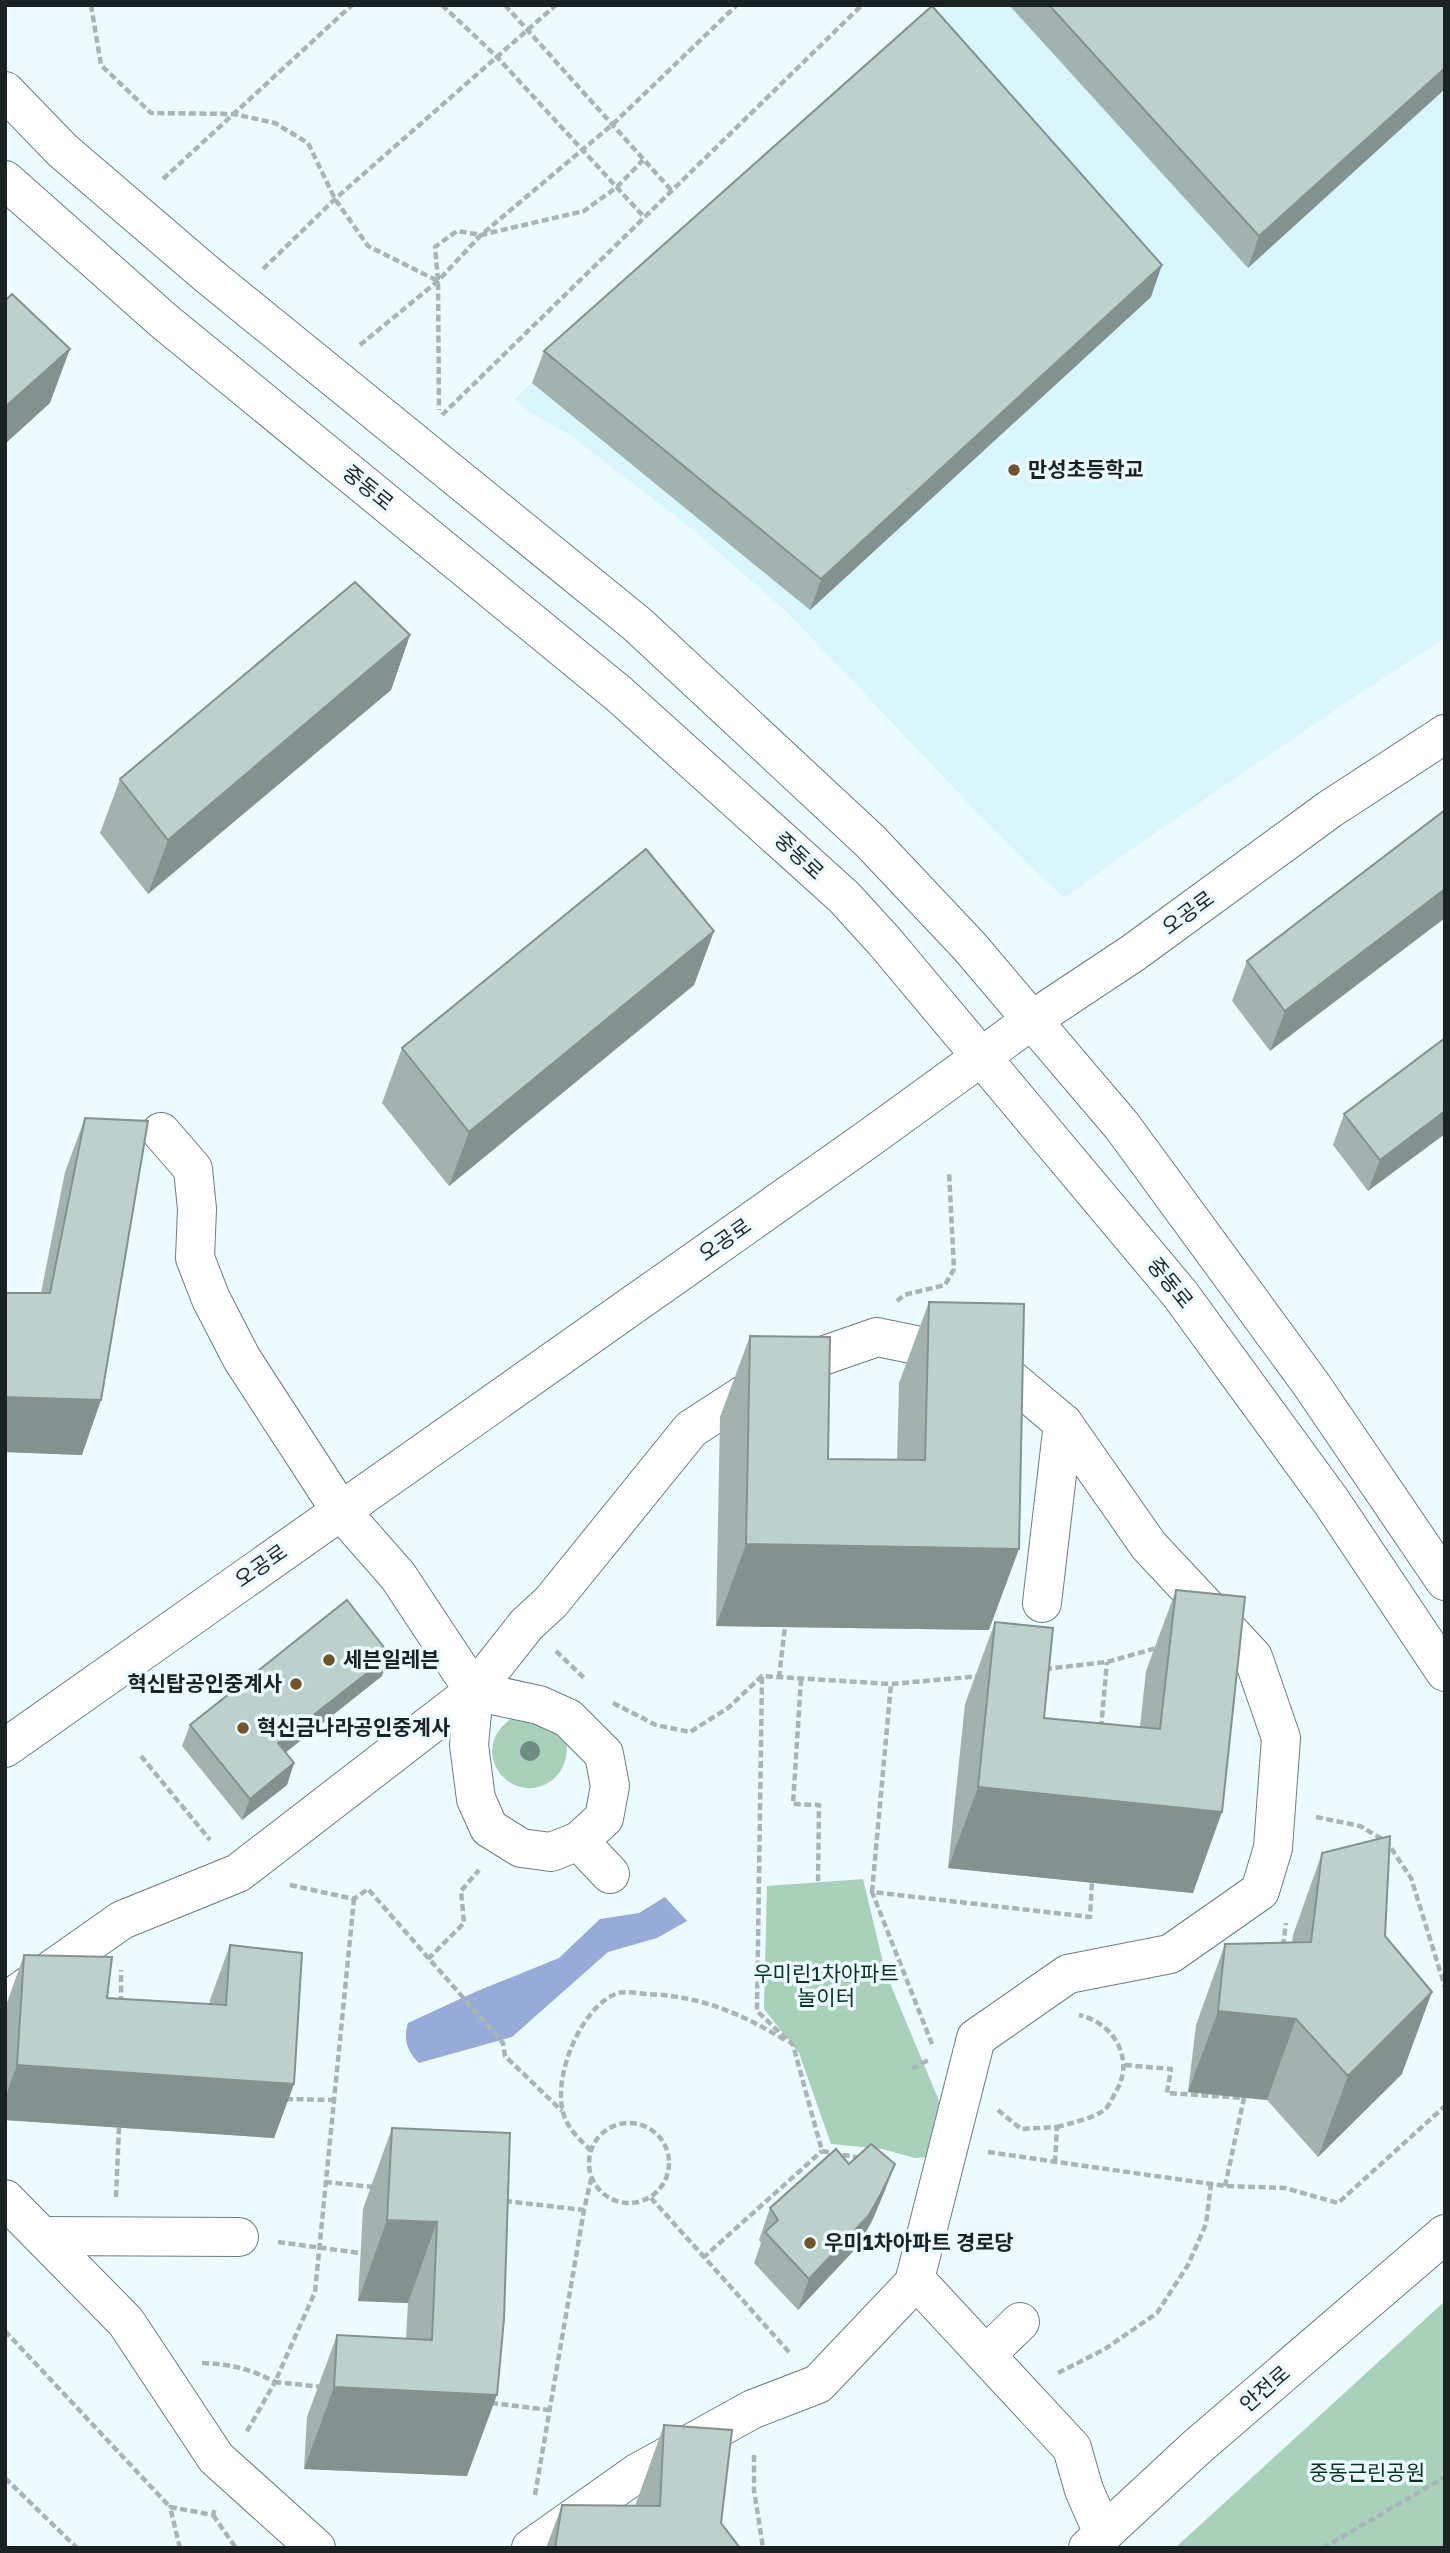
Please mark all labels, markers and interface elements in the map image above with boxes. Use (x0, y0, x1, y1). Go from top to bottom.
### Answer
place label: 만성초등학교 (1028, 456, 1144, 482)
street label: 중동로 (338, 459, 399, 516)
marker: 만성초등학교 (1006, 462, 1022, 478)
street label: 중동로 (770, 826, 830, 885)
street label: 오공로 (1156, 885, 1219, 940)
street label: 오공로 (693, 1212, 756, 1266)
street label: 중동로 (1142, 1252, 1199, 1313)
street label: 오공로 (229, 1538, 292, 1592)
place label: 세븐일레븐 (343, 1646, 440, 1672)
marker: 세븐일레븐 (321, 1652, 337, 1668)
place label: 혁신탑공인중계사 (127, 1670, 282, 1696)
marker: 혁신탑공인중계사 (288, 1676, 304, 1692)
place label: 혁신금나라공인중계사 (257, 1714, 450, 1740)
marker: 혁신금나라공인중계사 (235, 1720, 251, 1736)
park label: 우미린1차아파트 놀이터 (753, 1960, 899, 2010)
place label: 우미1차아파트 경로당 (824, 2229, 1014, 2255)
marker: 우미1차아파트 경로당 (802, 2235, 818, 2251)
street label: 안전로 (1234, 2359, 1295, 2417)
park label: 중동근린공원 (1309, 2459, 1425, 2485)

